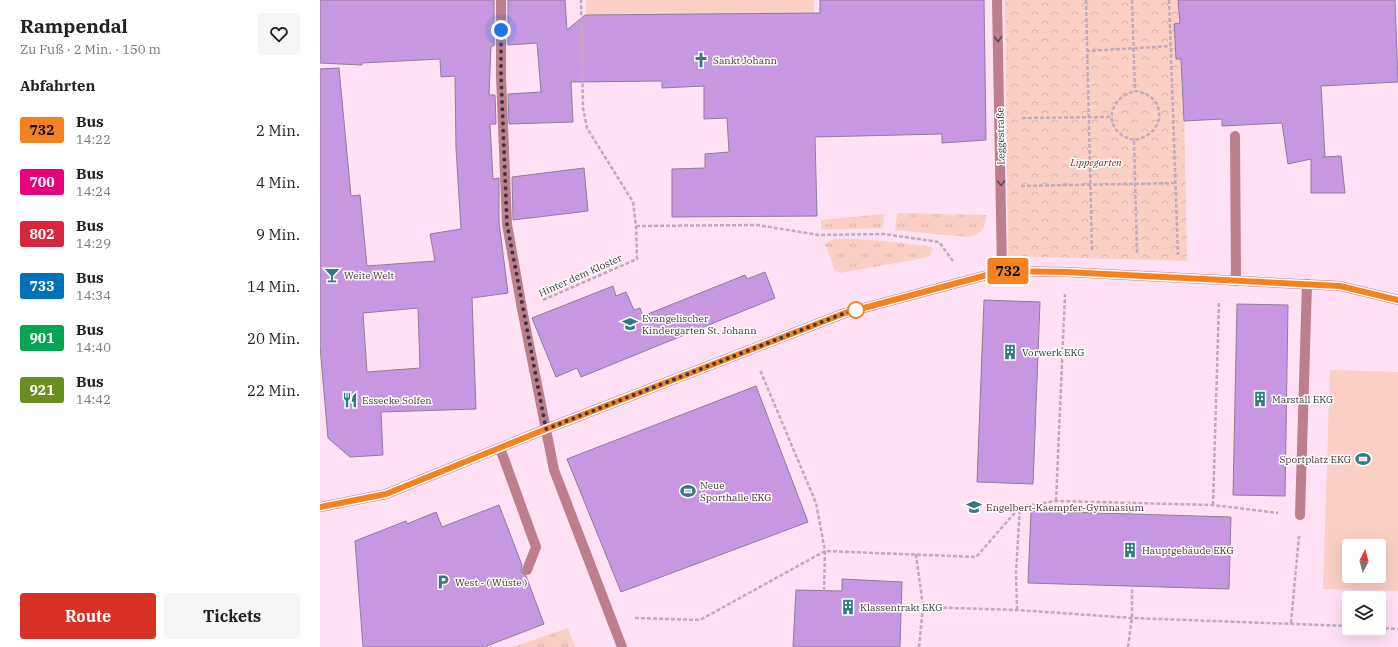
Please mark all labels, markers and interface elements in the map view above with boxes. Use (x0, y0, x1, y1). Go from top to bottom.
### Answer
button: heart (258, 13, 300, 55)
text: Rampendal (20, 14, 128, 38)
your location (491, 20, 511, 40)
one-way arrow (994, 36, 1002, 42)
text: Zu Fuß · 2 Min. · 150 m (20, 41, 161, 58)
church icon: Sankt Johann (692, 51, 710, 69)
place label: Sankt Johann (713, 54, 778, 67)
text: Abfahrten (20, 76, 95, 95)
street label: Leggestraße (993, 107, 1008, 165)
text: Bus (76, 112, 104, 131)
text: 732 (29, 121, 55, 139)
text: 2 Min. (256, 121, 300, 140)
text: 14:22 (76, 131, 111, 148)
park label: Lippegarten (1069, 156, 1122, 169)
text: Bus (76, 164, 104, 183)
text: 700 (29, 173, 55, 191)
text: 4 Min. (256, 173, 300, 192)
one-way arrow (997, 180, 1005, 186)
text: 14:24 (76, 183, 111, 200)
text: Bus (76, 216, 104, 235)
text: 802 (29, 225, 55, 243)
text: 9 Min. (256, 225, 300, 244)
text: 14:29 (76, 235, 111, 252)
street label: Hinter dem Kloster (536, 251, 625, 300)
line badge: 732 (985, 258, 1031, 284)
text: 732 (995, 262, 1021, 280)
bar icon: Weite Welt (323, 266, 341, 284)
text: Bus (76, 268, 104, 287)
place label: Weite Welt (344, 269, 395, 282)
text: 733 (29, 277, 55, 295)
text: 14 Min. (247, 277, 300, 296)
text: 14:34 (76, 287, 111, 304)
unlabelled marker (847, 301, 865, 319)
place label: Evangelischer Kindergarten St. Johann (642, 312, 757, 337)
school or university icon: Evangelischer Kindergarten St. Johann (621, 315, 639, 333)
text: Bus (76, 320, 104, 339)
text: 901 (29, 329, 55, 347)
text: 20 Min. (247, 329, 300, 348)
text: 14:40 (76, 339, 111, 356)
building icon: Vorwerk EKG (1001, 343, 1019, 361)
place label: Vorwerk EKG (1022, 346, 1085, 359)
text: Bus (76, 372, 104, 391)
text: 921 (29, 381, 55, 399)
text: 22 Min. (247, 381, 300, 400)
building icon: Marstall EKG (1251, 390, 1269, 408)
text: 14:42 (76, 391, 111, 408)
restaurant icon: Essecke Solfen (341, 391, 359, 409)
place label: Marstall EKG (1272, 393, 1333, 406)
place label: Essecke Solfen (362, 394, 432, 407)
sports icon: Sportplatz EKG (1354, 450, 1372, 468)
place label: Sportplatz EKG (1279, 453, 1351, 466)
place label: Neue Sporthalle EKG (700, 479, 772, 504)
sports icon: Neue Sporthalle EKG (679, 482, 697, 500)
school or university icon: Engelbert-Kaempfer-Gymnasium (965, 498, 983, 516)
place label: Engelbert-Kaempfer-Gymnasium (986, 501, 1144, 514)
north arrow (1342, 539, 1386, 583)
map controls (1342, 539, 1386, 635)
building icon: Hauptgebäude EKG (1121, 541, 1139, 559)
place label: Hauptgebäude EKG (1142, 544, 1234, 557)
parking icon: West - ( Wüste ) (434, 573, 452, 591)
place label: West - ( Wüste ) (455, 576, 527, 589)
button: layers (1342, 591, 1386, 635)
button: Route (20, 593, 156, 639)
button: Tickets (164, 593, 300, 639)
building icon: Klassentrakt EKG (839, 598, 857, 616)
place label: Klassentrakt EKG (860, 601, 942, 614)

